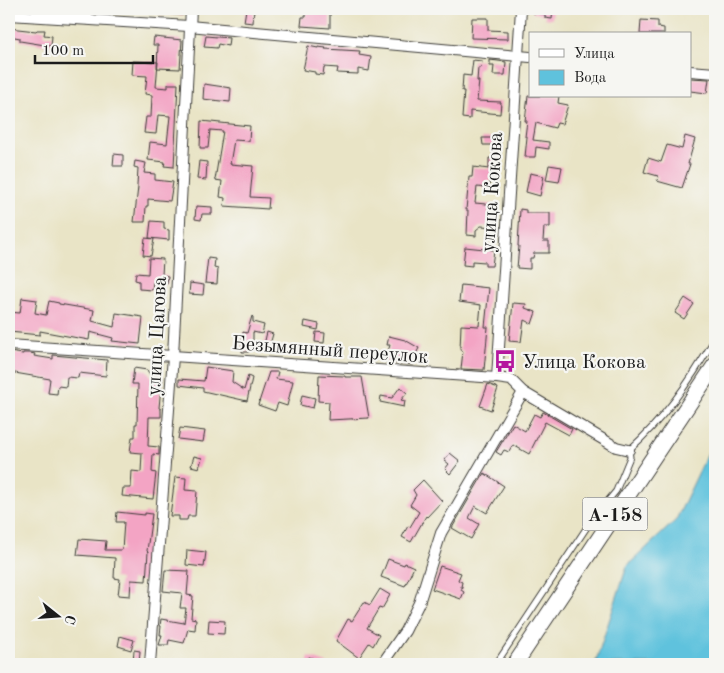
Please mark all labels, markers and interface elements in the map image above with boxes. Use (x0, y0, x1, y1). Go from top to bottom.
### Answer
scale bar (35, 32, 152, 64)
legend (529, 32, 692, 98)
text: 100 m (42, 44, 84, 59)
text: Улица (574, 47, 615, 62)
text: Вода (574, 71, 607, 86)
street label: улица Кокова (479, 131, 507, 253)
street label: улица Цагова (145, 276, 171, 396)
street label: Безымянный переулок (231, 334, 429, 368)
bus stop icon: Улица Кокова (492, 348, 518, 374)
place label: Улица Кокова (522, 353, 646, 373)
road number: А-158 (582, 498, 648, 530)
north arrow (32, 590, 82, 640)
text: С (61, 613, 78, 626)

